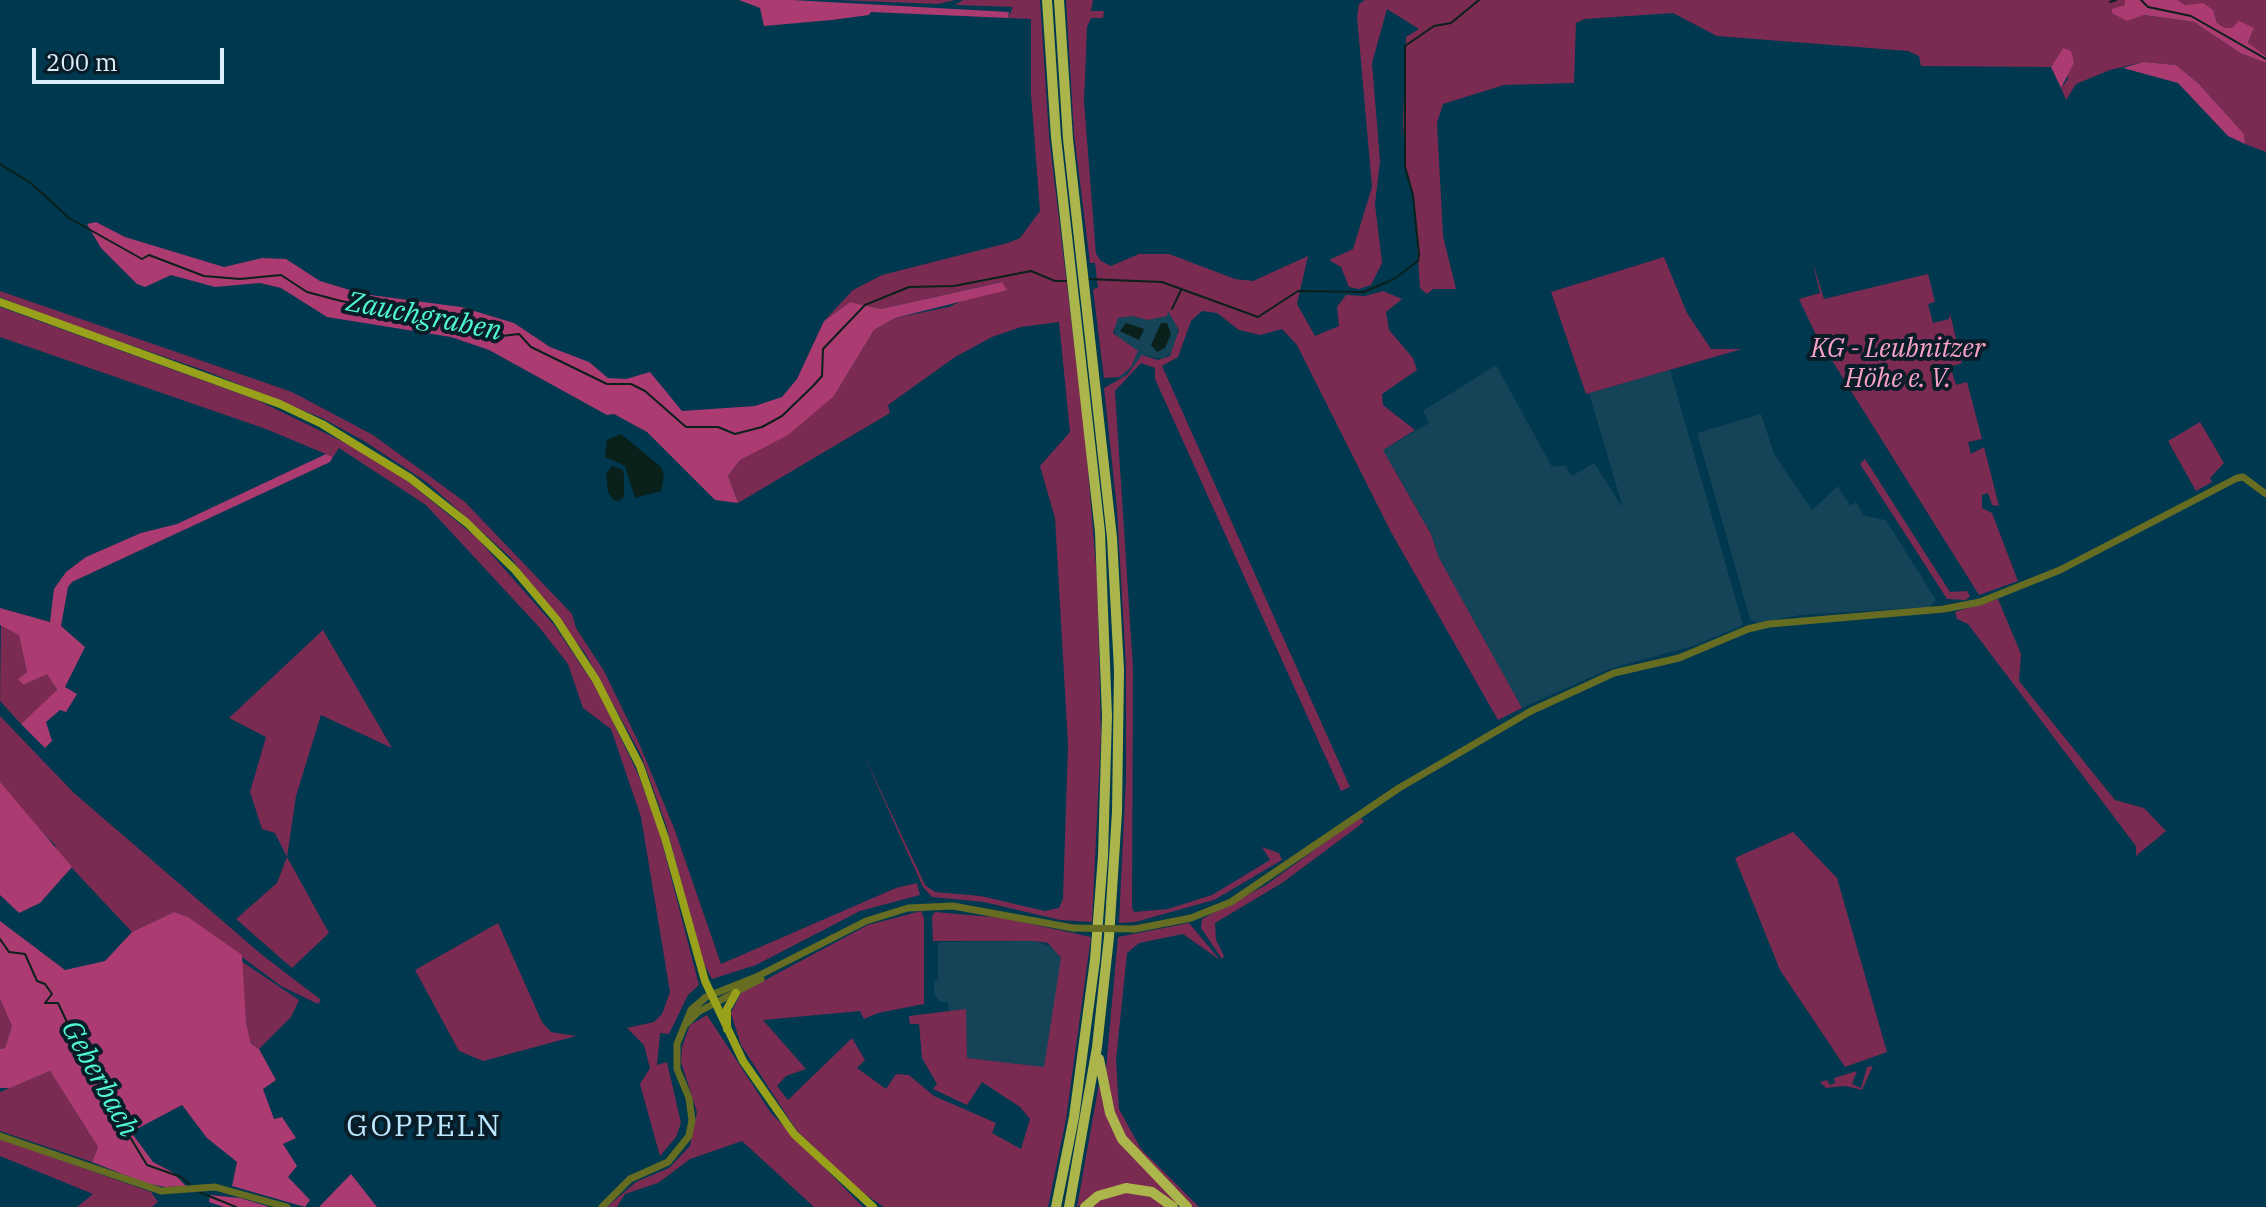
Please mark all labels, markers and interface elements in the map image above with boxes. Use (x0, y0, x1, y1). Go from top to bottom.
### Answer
scale bar (36, 32, 228, 82)
text: 200 m (46, 46, 118, 78)
water label: Zauchgraben (344, 286, 504, 348)
park label: KG - Leubnitzer Höhe e. V. (1811, 333, 1985, 394)
water label: Geberbach (53, 1015, 145, 1143)
district label: GOPPELN (346, 1109, 502, 1145)

